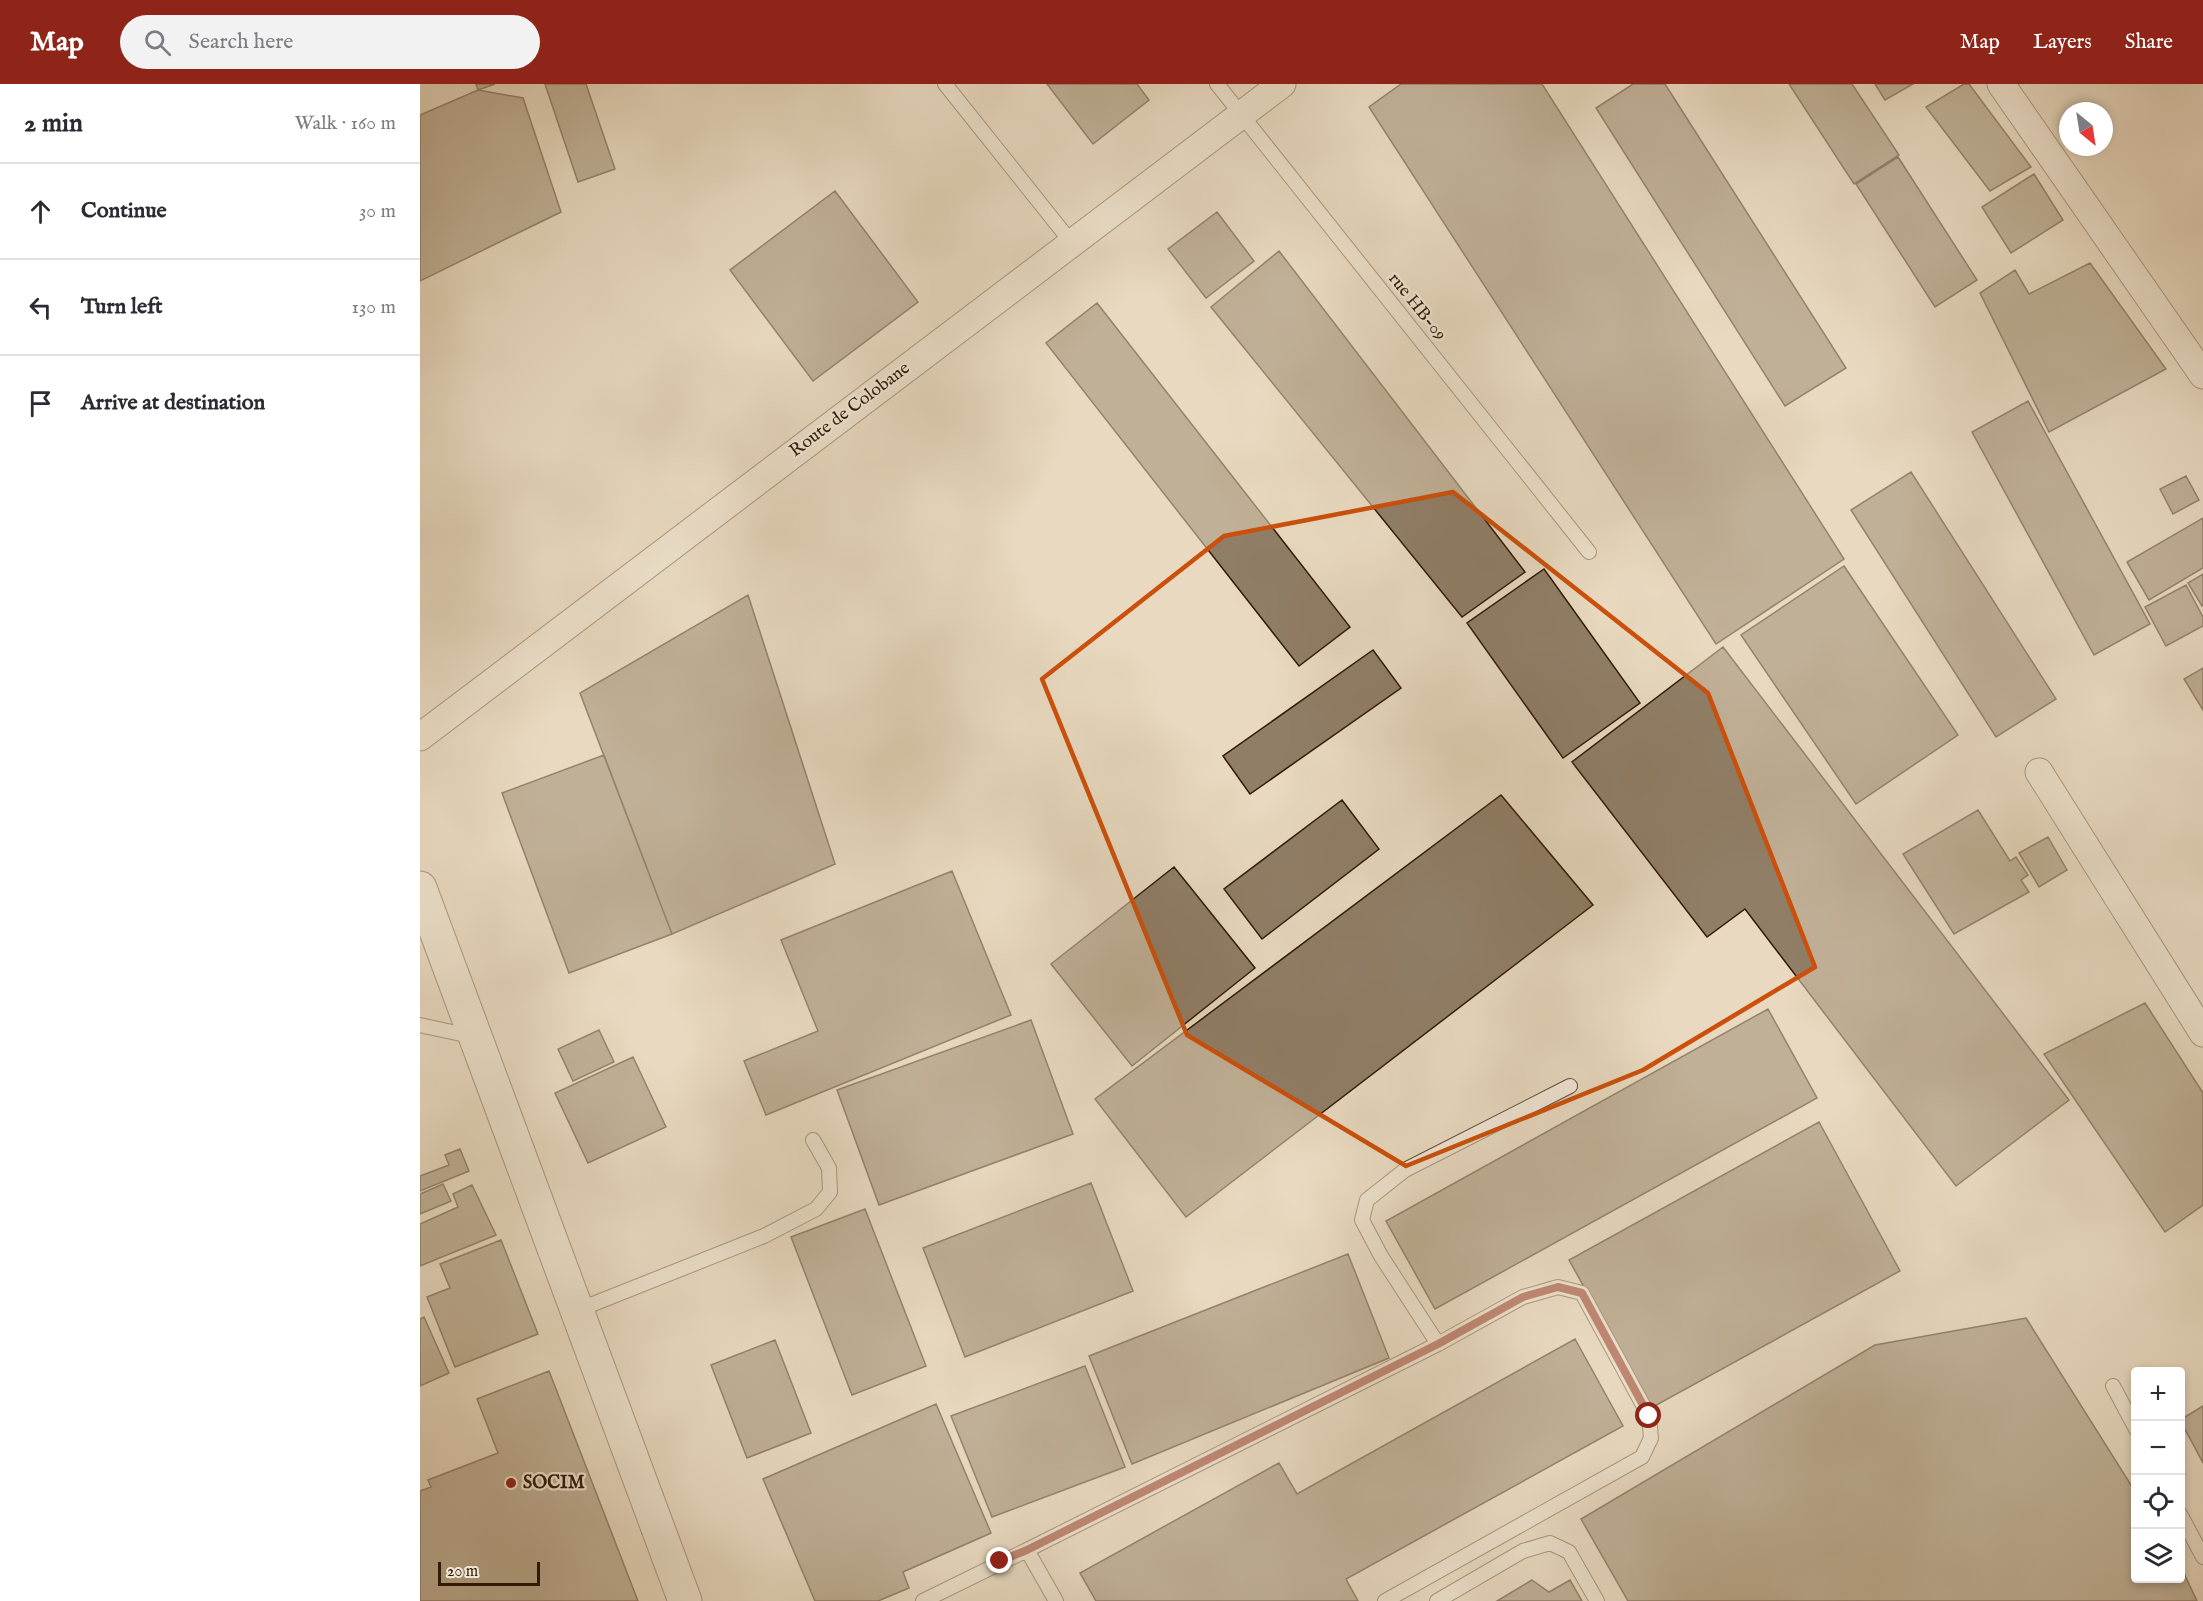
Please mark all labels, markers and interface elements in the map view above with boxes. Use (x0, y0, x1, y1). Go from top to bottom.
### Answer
search box (120, 15, 540, 69)
text: Map (30, 25, 84, 60)
icon: search (141, 26, 174, 59)
text: Search here (189, 28, 293, 56)
text: Map (1960, 29, 2000, 56)
text: Layers (2033, 29, 2092, 56)
text: Share (2125, 29, 2173, 56)
north arrow (2059, 102, 2113, 156)
text: 2 min (24, 107, 83, 140)
text: Walk · 160 m (295, 111, 396, 136)
icon: ahead (24, 195, 57, 228)
text: Continue (81, 197, 167, 225)
text: 30 m (359, 199, 396, 224)
street label: rue HB-09 (1383, 268, 1451, 346)
icon: left (24, 291, 57, 324)
text: Turn left (81, 293, 163, 321)
text: 130 m (351, 295, 396, 320)
street label: Route de Colobane (785, 357, 915, 463)
icon: arrive (24, 387, 57, 420)
text: Arrive at destination (81, 389, 265, 417)
map controls (2131, 1367, 2185, 1583)
button: + (2131, 1367, 2185, 1421)
route start (1635, 1402, 1661, 1428)
button: − (2131, 1421, 2185, 1475)
place label: SOCIM (523, 1472, 585, 1495)
button: locate (2131, 1475, 2185, 1529)
marker: SOCIM (504, 1476, 518, 1490)
button: layers (2131, 1529, 2185, 1583)
route end (986, 1547, 1012, 1573)
scale bar (438, 1559, 540, 1586)
text: 20 m (447, 1562, 478, 1582)

